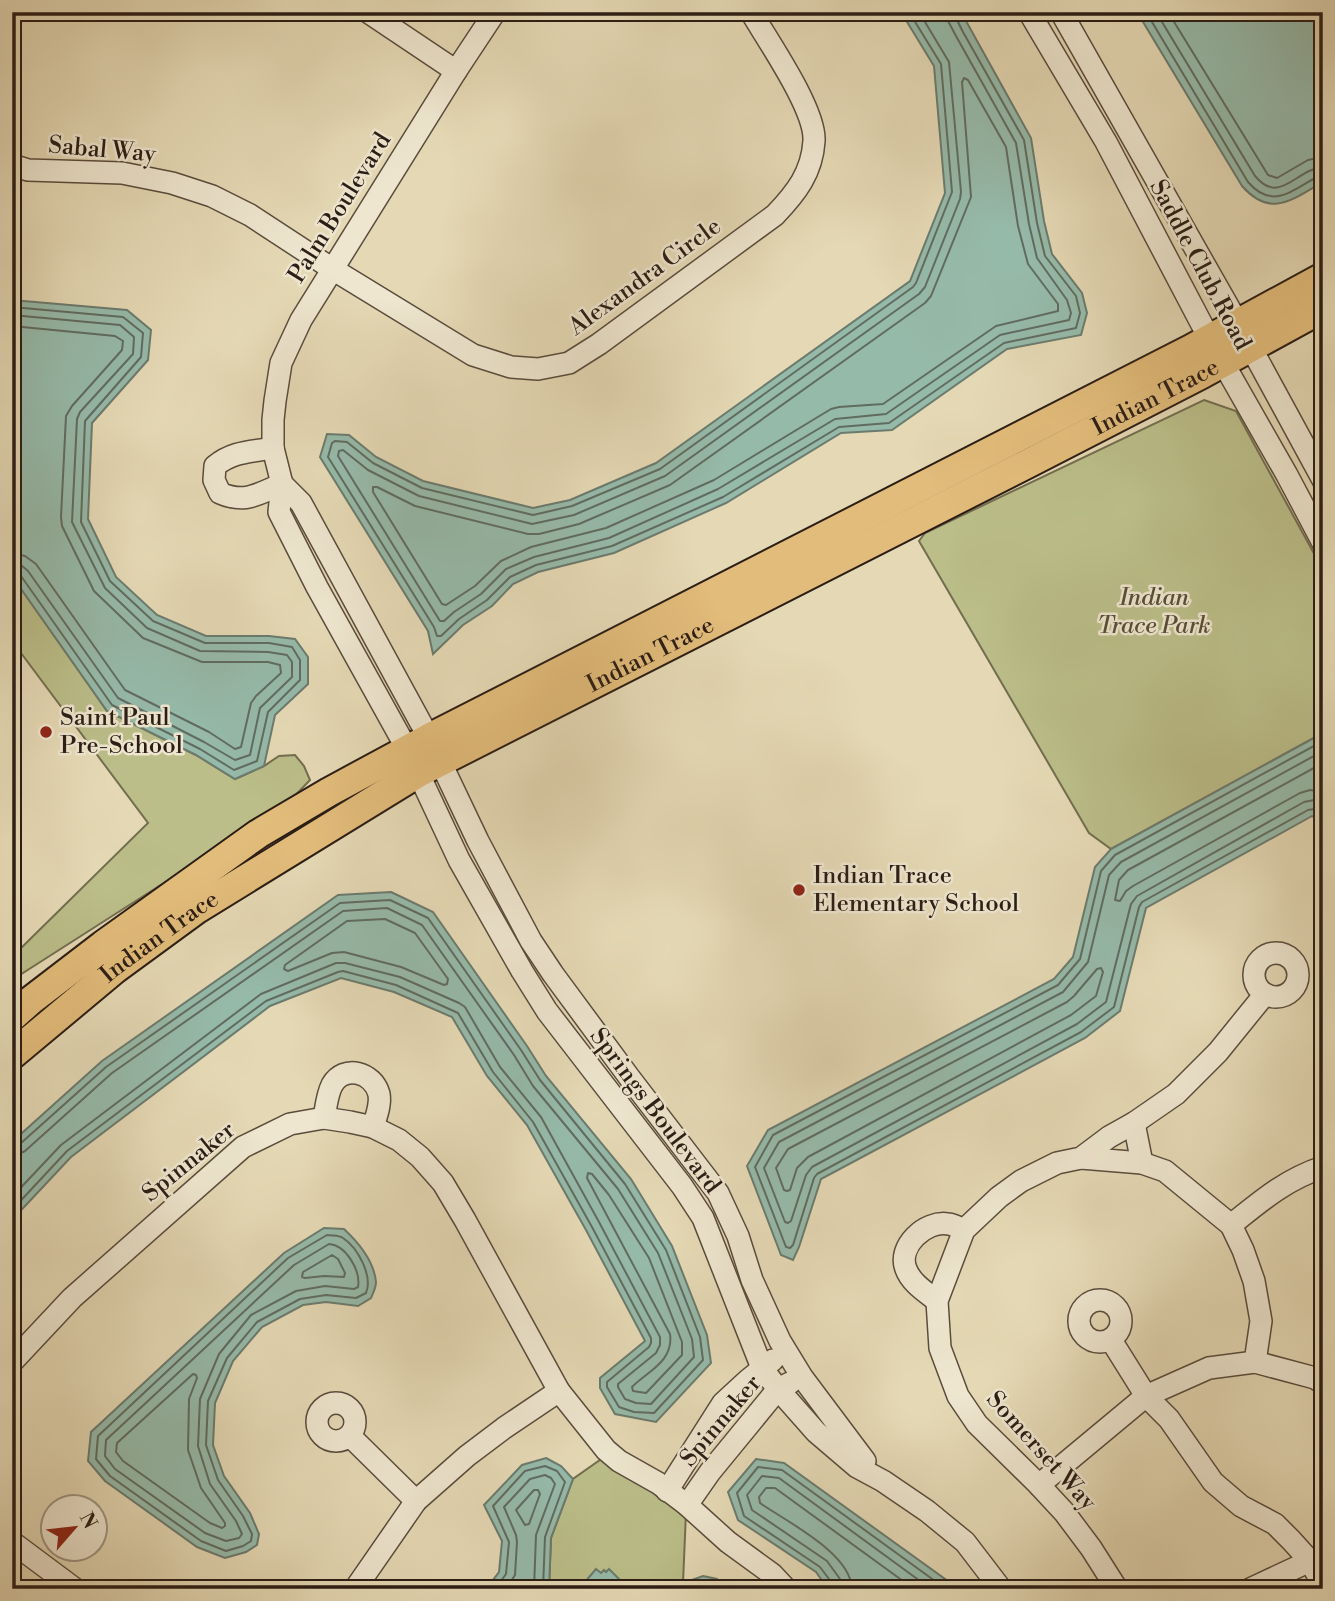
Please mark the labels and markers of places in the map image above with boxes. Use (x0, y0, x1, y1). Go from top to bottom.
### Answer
place label: Saint Paul Pre-School (60, 703, 183, 761)
marker: Saint Paul Pre-School (38, 724, 54, 740)
place label: Indian Trace Elementary School (813, 861, 1019, 919)
marker: Indian Trace Elementary School (791, 882, 807, 898)

